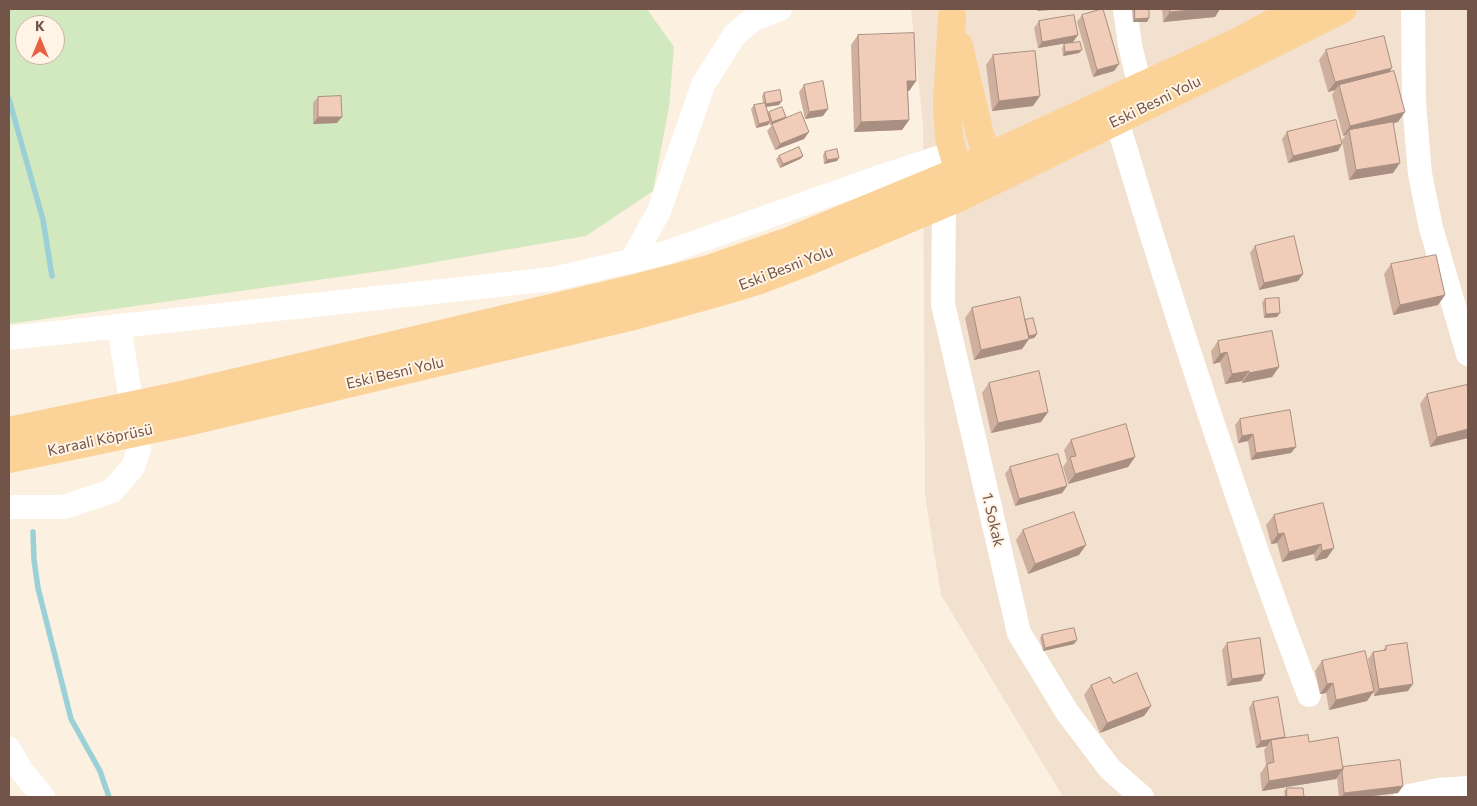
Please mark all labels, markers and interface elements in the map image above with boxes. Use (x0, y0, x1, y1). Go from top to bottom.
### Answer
north arrow (15, 15, 65, 65)
text: K (35, 17, 45, 34)
street label: Eski Besni Yolu (1106, 72, 1204, 132)
street label: Eski Besni Yolu (736, 242, 836, 294)
street label: Eski Besni Yolu (344, 353, 446, 393)
street label: Karaali Köprüsü (46, 420, 154, 460)
street label: 1. Sokak (978, 491, 1008, 549)

